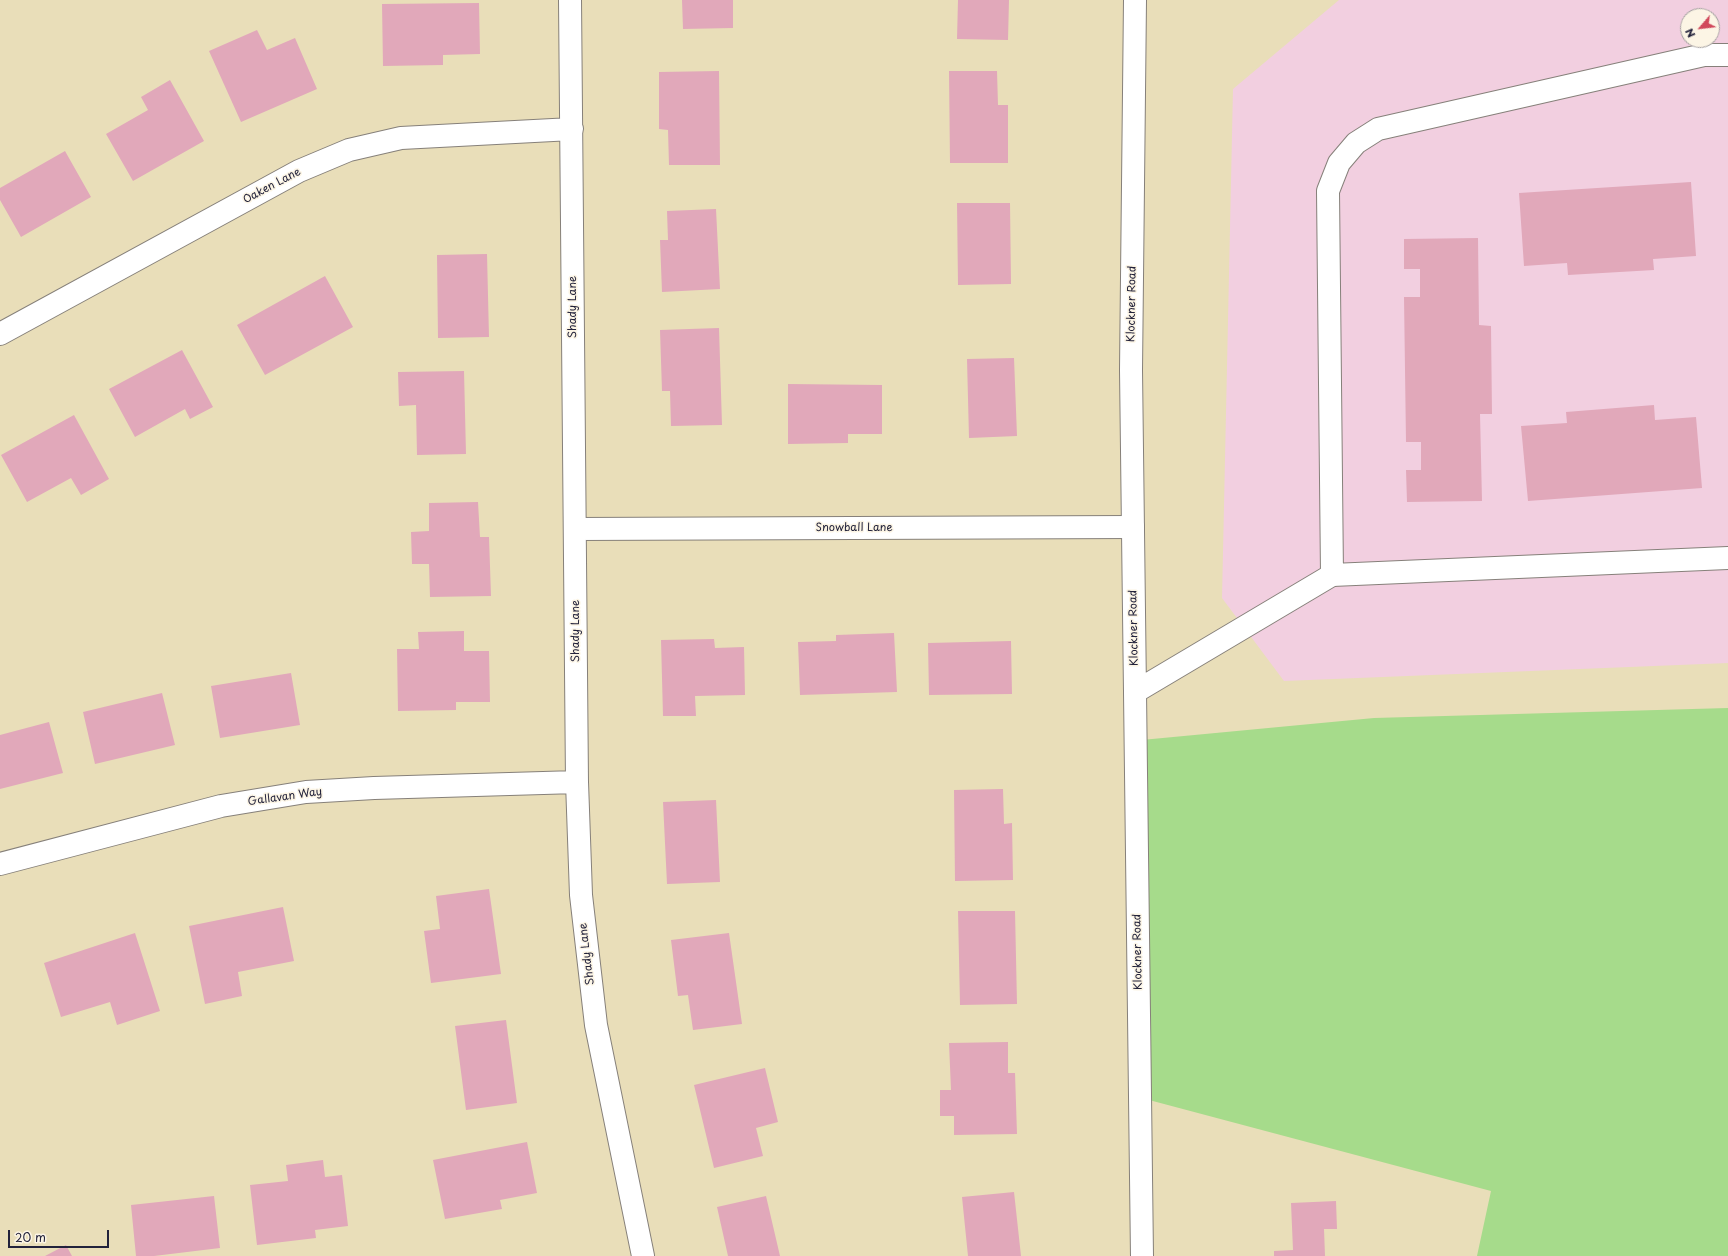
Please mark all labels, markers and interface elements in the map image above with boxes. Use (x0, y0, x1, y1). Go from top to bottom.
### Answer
north arrow (1680, 8, 1720, 48)
text: N (1680, 26, 1699, 41)
street label: Oaken Lane (241, 165, 303, 207)
street label: Klockner Road (1125, 266, 1139, 342)
street label: Shady Lane (566, 276, 580, 338)
street label: Snowball Lane (815, 521, 893, 535)
street label: Klockner Road (1127, 590, 1141, 666)
street label: Shady Lane (569, 600, 583, 662)
street label: Gallavan Way (247, 785, 323, 809)
street label: Klockner Road (1131, 914, 1145, 990)
street label: Shady Lane (577, 922, 597, 986)
scale bar (10, 1222, 111, 1248)
text: 20 m (15, 1228, 46, 1246)

